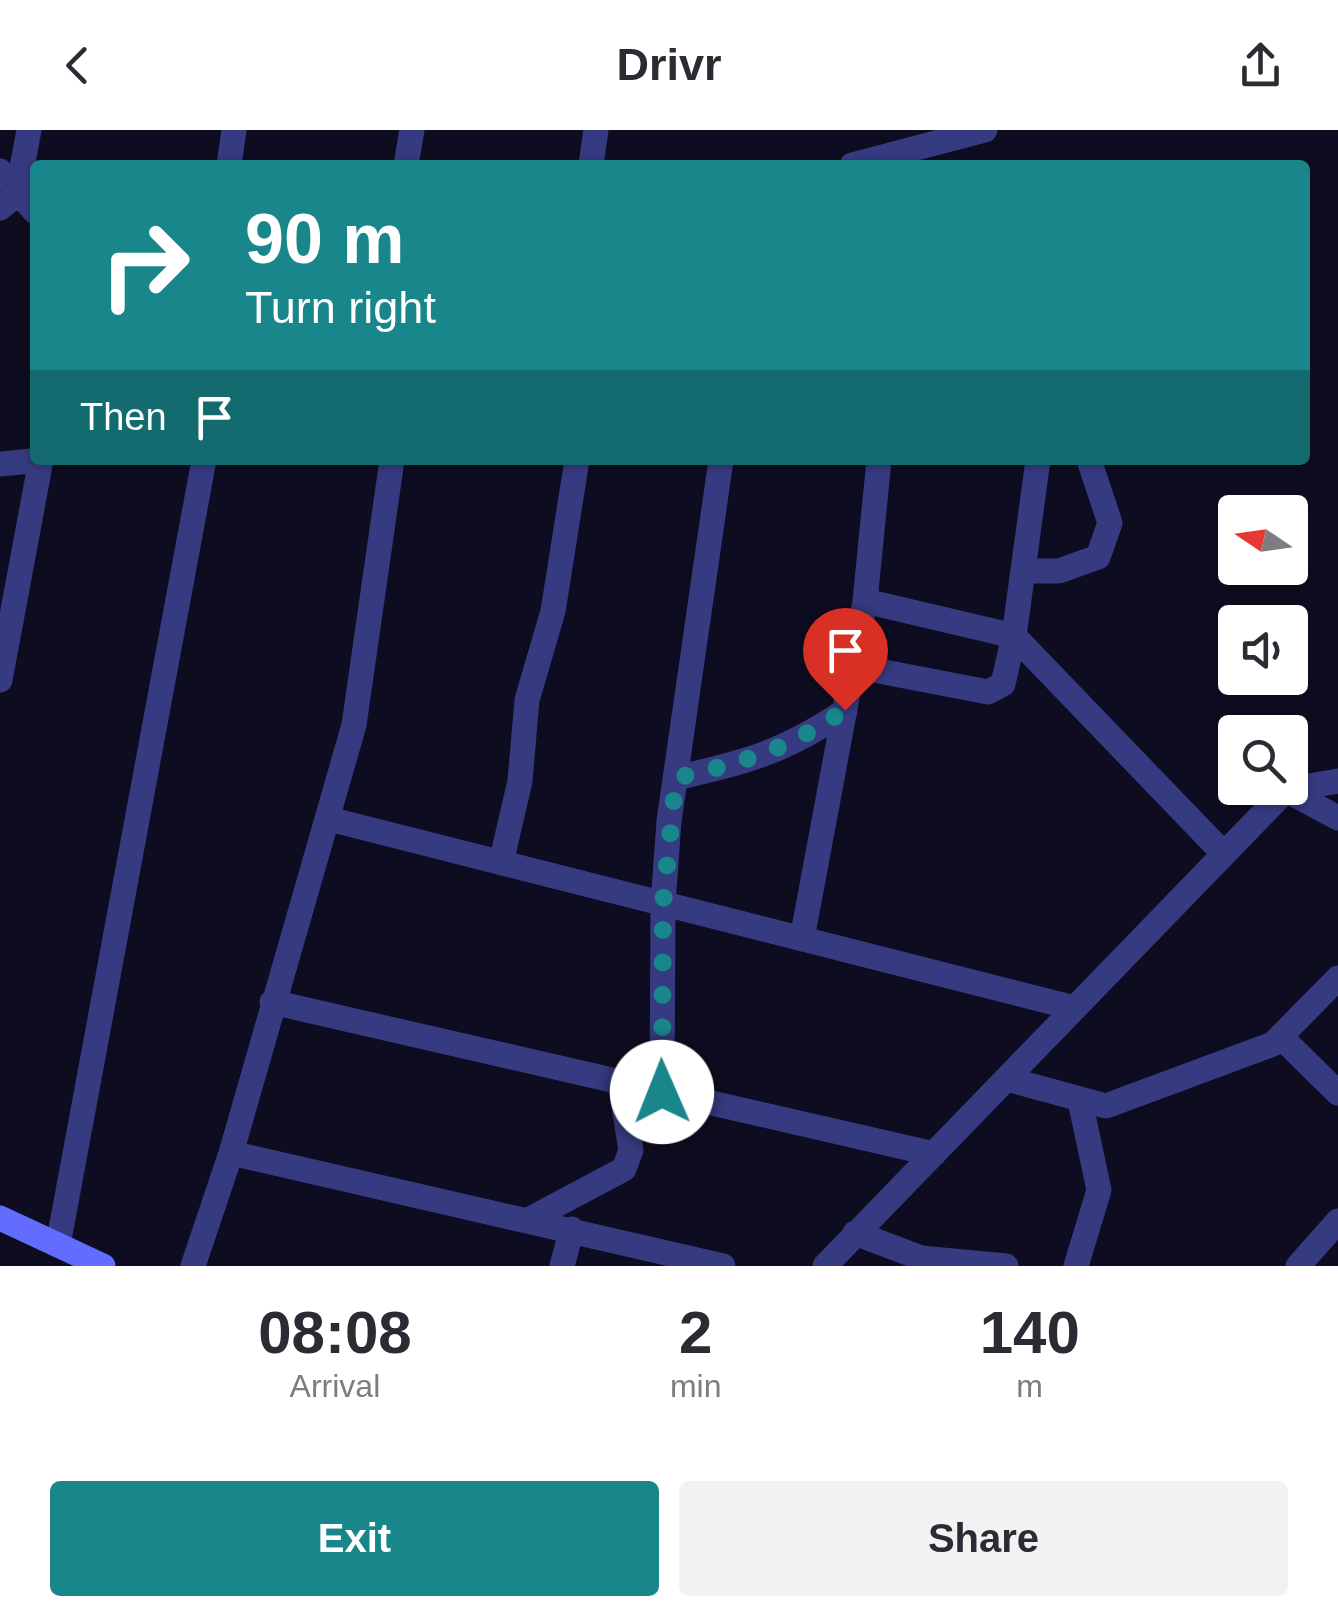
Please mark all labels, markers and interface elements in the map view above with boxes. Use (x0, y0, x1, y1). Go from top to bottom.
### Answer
icon: back (50, 38, 105, 93)
icon: share (1233, 38, 1288, 93)
text: Drivr (616, 39, 722, 90)
icon: right (80, 200, 210, 330)
text: 90 m (245, 200, 405, 278)
text: Turn right (245, 282, 436, 333)
icon: arrive (187, 390, 242, 445)
text: Then (80, 396, 167, 438)
north arrow (1218, 495, 1308, 585)
map controls (1218, 495, 1308, 805)
button: sound (1218, 605, 1308, 695)
pin (803, 608, 888, 711)
icon: arrive (818, 623, 873, 678)
button: search (1218, 715, 1308, 805)
position arrow (610, 1040, 714, 1144)
text: 08:08 (258, 1299, 412, 1366)
text: 2 (679, 1299, 712, 1366)
text: 140 (980, 1299, 1080, 1366)
text: Arrival (290, 1368, 380, 1404)
text: min (670, 1368, 721, 1404)
text: m (1016, 1368, 1043, 1404)
button: Exit (50, 1481, 659, 1596)
button: Share (679, 1481, 1288, 1596)

